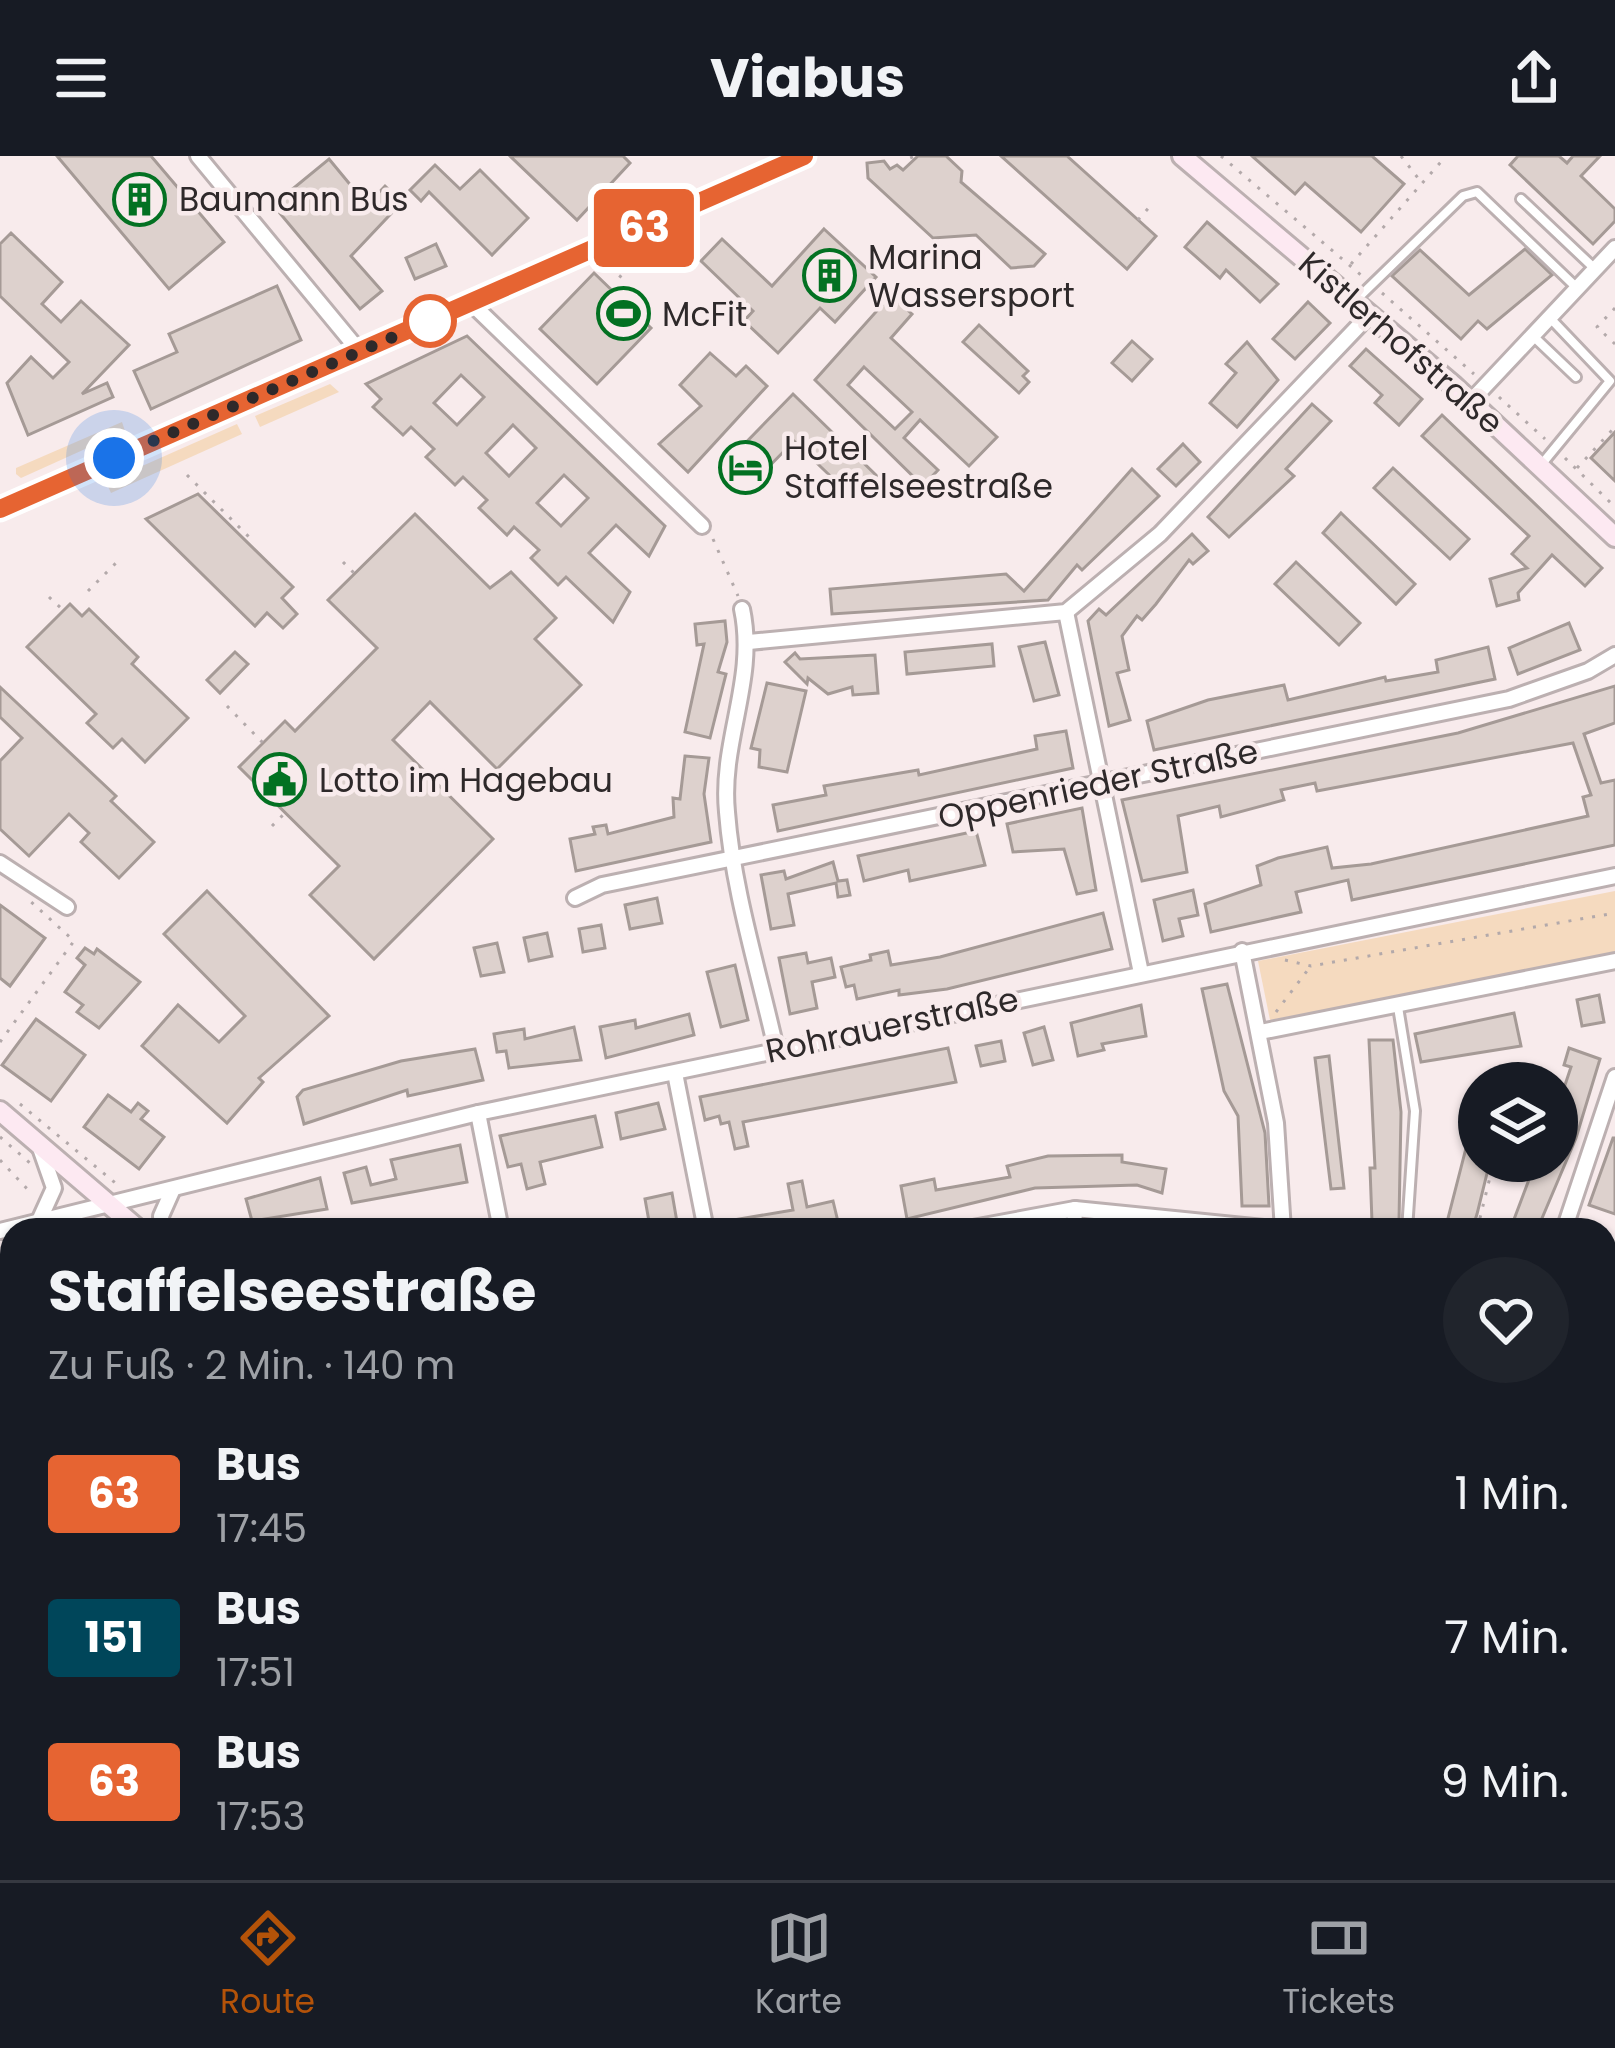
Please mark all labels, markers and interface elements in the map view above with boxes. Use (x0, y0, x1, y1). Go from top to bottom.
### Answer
text: Viabus (710, 40, 905, 116)
icon: menu (48, 45, 114, 111)
icon: share (1501, 45, 1567, 111)
building icon: Baumann Bus (112, 171, 168, 227)
place label: Baumann Bus (179, 176, 409, 223)
line badge: 63 (590, 189, 698, 267)
text: 63 (618, 198, 670, 257)
place label: Marina Wassersport (868, 234, 1075, 319)
street label: Kistlerhofstraße (1288, 241, 1514, 445)
building icon: Marina Wassersport (801, 248, 857, 304)
sports icon: McFit (595, 286, 651, 342)
place label: McFit (662, 291, 747, 338)
unlabelled marker (405, 296, 455, 346)
place label: Hotel Staffelseestraße (784, 425, 1053, 510)
your location (84, 428, 144, 488)
hotel icon: Hotel Staffelseestraße (717, 439, 773, 495)
street label: Oppenrieder Straße (934, 727, 1262, 841)
public building icon: Lotto im Hagebau (252, 752, 308, 808)
place label: Lotto im Hagebau (319, 757, 613, 804)
street label: Rohrauerstraße (761, 975, 1023, 1075)
map controls (1458, 1062, 1578, 1182)
button: layers (1458, 1062, 1578, 1182)
text: Staffelseestraße (48, 1251, 536, 1331)
button: heart (1443, 1257, 1569, 1383)
text: Zu Fuß · 2 Min. · 140 m (48, 1338, 455, 1393)
text: Bus (216, 1433, 301, 1496)
text: 1 Min. (1455, 1462, 1569, 1525)
text: 63 (88, 1464, 140, 1523)
text: 17:45 (216, 1501, 307, 1556)
text: Bus (216, 1577, 301, 1640)
text: 7 Min. (1444, 1606, 1569, 1669)
text: 151 (85, 1608, 143, 1667)
text: 17:51 (216, 1645, 295, 1700)
text: Bus (216, 1721, 301, 1784)
text: 9 Min. (1441, 1750, 1569, 1813)
text: 63 (88, 1752, 140, 1811)
text: 17:53 (216, 1789, 306, 1844)
tab: Route (220, 1905, 315, 2027)
tab: Karte (755, 1905, 842, 2027)
tab: Tickets (1282, 1905, 1395, 2027)

